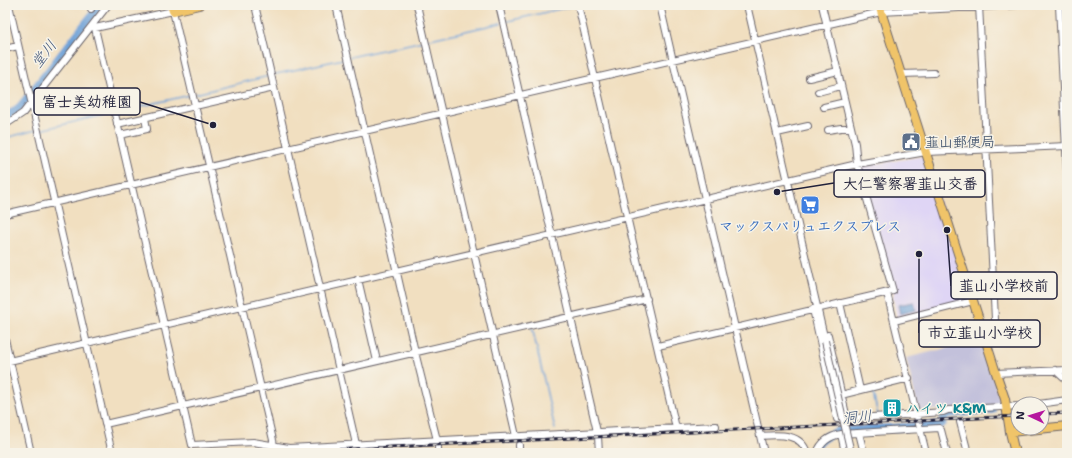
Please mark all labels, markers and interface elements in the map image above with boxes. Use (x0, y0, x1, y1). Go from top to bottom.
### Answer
water label: 堂川 (27, 36, 61, 72)
callout: 富士美幼稚園 (34, 88, 140, 115)
text: 富士美幼稚園 (42, 92, 132, 112)
public building icon: 韮山郵便局 (900, 131, 922, 153)
place label: 韮山郵便局 (925, 133, 995, 151)
callout: 大仁警察署韮山交番 (834, 170, 985, 197)
text: 大仁警察署韮山交番 (842, 174, 978, 194)
supermarket icon: マックスバリュエクスプレス (799, 194, 821, 216)
place label: マックスバリュエクスプレス (719, 217, 901, 235)
callout: 韮山小学校前 (951, 272, 1057, 299)
text: 韮山小学校前 (959, 276, 1049, 296)
callout: 市立韮山小学校 (919, 320, 1040, 347)
text: 市立韮山小学校 (927, 323, 1033, 343)
north arrow (1010, 396, 1050, 436)
building icon: ハイツ K&M (881, 397, 903, 419)
place label: ハイツ K&M (906, 399, 987, 417)
water label: 洞川 (841, 406, 873, 428)
text: N (1013, 410, 1028, 420)

